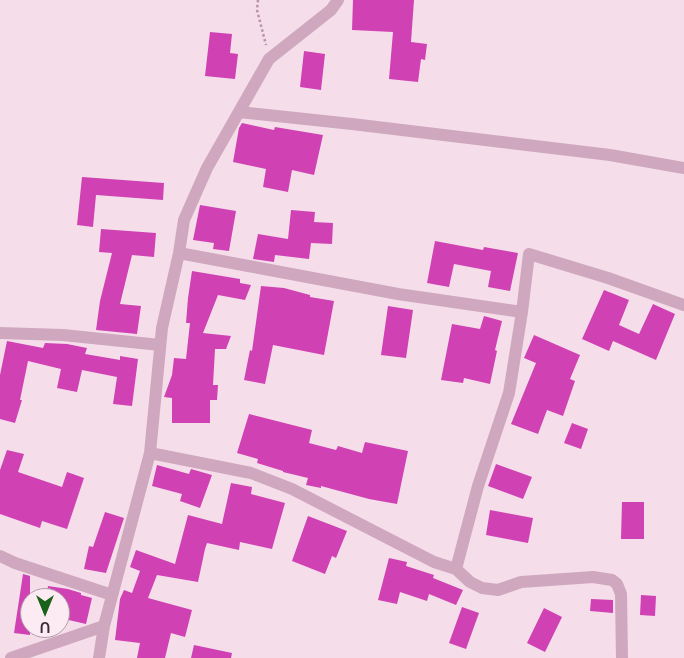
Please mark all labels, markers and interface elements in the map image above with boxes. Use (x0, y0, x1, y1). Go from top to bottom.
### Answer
north arrow (20, 588, 70, 638)
text: U (40, 619, 50, 635)

